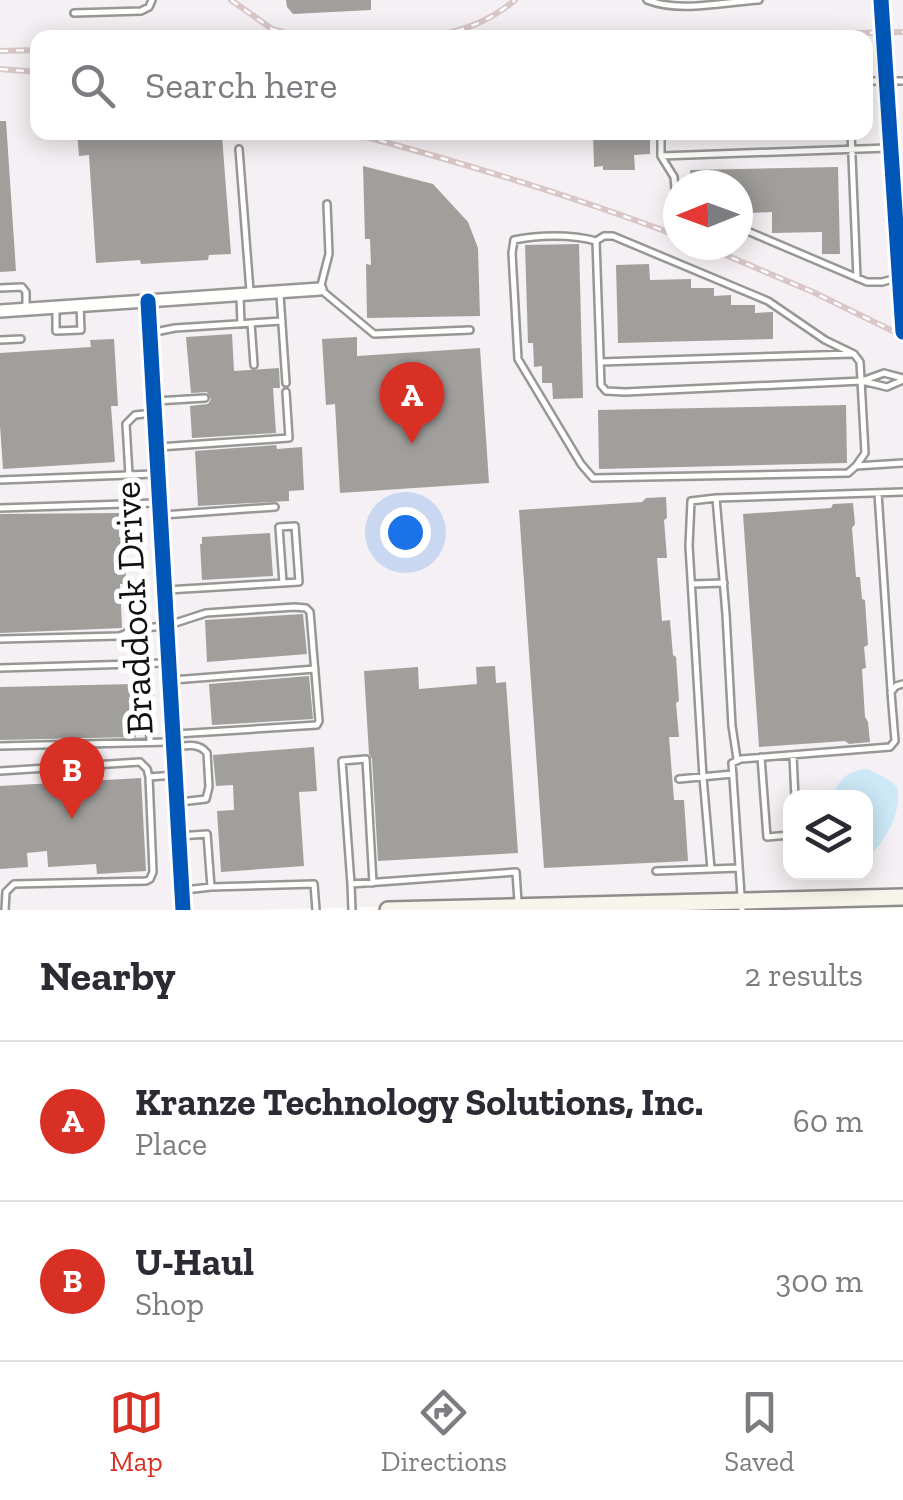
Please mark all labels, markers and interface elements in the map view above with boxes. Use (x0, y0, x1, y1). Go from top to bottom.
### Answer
search box (30, 30, 873, 140)
icon: search (65, 58, 120, 113)
text: Search here (145, 62, 337, 108)
north arrow (663, 170, 753, 260)
pin: A (380, 362, 444, 444)
street label: Braddock Drive (103, 480, 163, 736)
your location (380, 507, 431, 558)
pin: B (40, 736, 104, 819)
map controls (783, 790, 873, 880)
button: layers (783, 790, 873, 880)
text: Nearby (40, 950, 176, 1001)
text: 2 results (744, 956, 863, 994)
text: Kranze Technology Solutions, Inc. (135, 1079, 703, 1125)
text: A (62, 1102, 83, 1140)
text: 60 m (793, 1102, 863, 1140)
text: Place (135, 1125, 207, 1163)
text: U-Haul (135, 1239, 254, 1285)
text: B (63, 1262, 82, 1300)
text: 300 m (776, 1262, 863, 1300)
text: Shop (135, 1285, 204, 1323)
tab: Map (109, 1385, 164, 1478)
tab: Directions (381, 1385, 507, 1478)
tab: Saved (724, 1385, 794, 1478)

